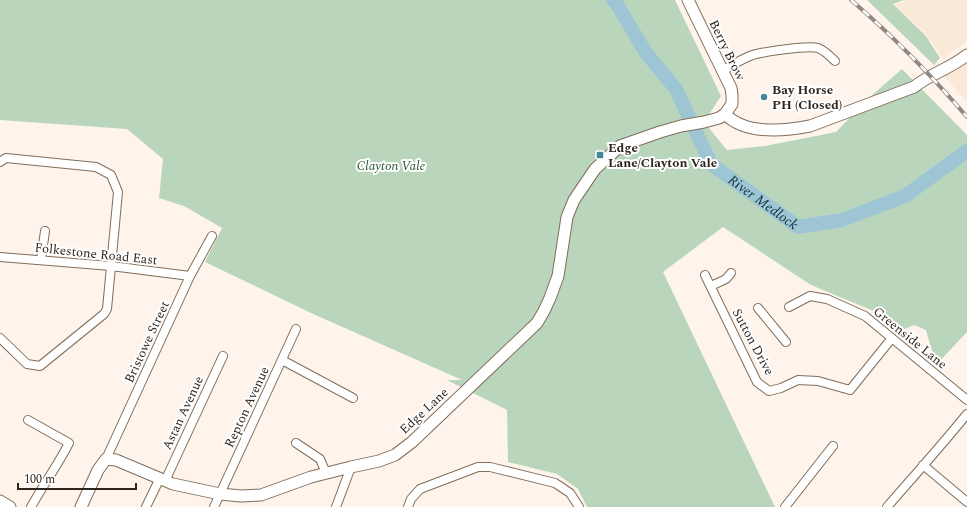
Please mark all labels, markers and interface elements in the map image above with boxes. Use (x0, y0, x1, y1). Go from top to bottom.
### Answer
street label: Berry Brow (704, 16, 751, 85)
place label: Bay Horse PH (Closed) (772, 80, 842, 115)
marker: Bay Horse PH (Closed) (759, 92, 769, 102)
place label: Edge Lane/Clayton Vale (608, 138, 717, 173)
marker: Edge Lane/Clayton Vale (595, 150, 605, 160)
park label: Clayton Vale (357, 156, 426, 176)
water label: River Medlock (724, 169, 803, 235)
street label: Folkestone Road East (34, 238, 159, 270)
street label: Bristowe Street (119, 297, 175, 386)
street label: Greenside Lane (869, 302, 951, 374)
street label: Sutton Drive (727, 305, 779, 379)
street label: Repton Avenue (219, 363, 275, 451)
street label: Astan Avenue (157, 373, 209, 453)
street label: Edge Lane (395, 383, 453, 439)
scale bar (18, 465, 136, 491)
text: 100 m (24, 470, 55, 489)

